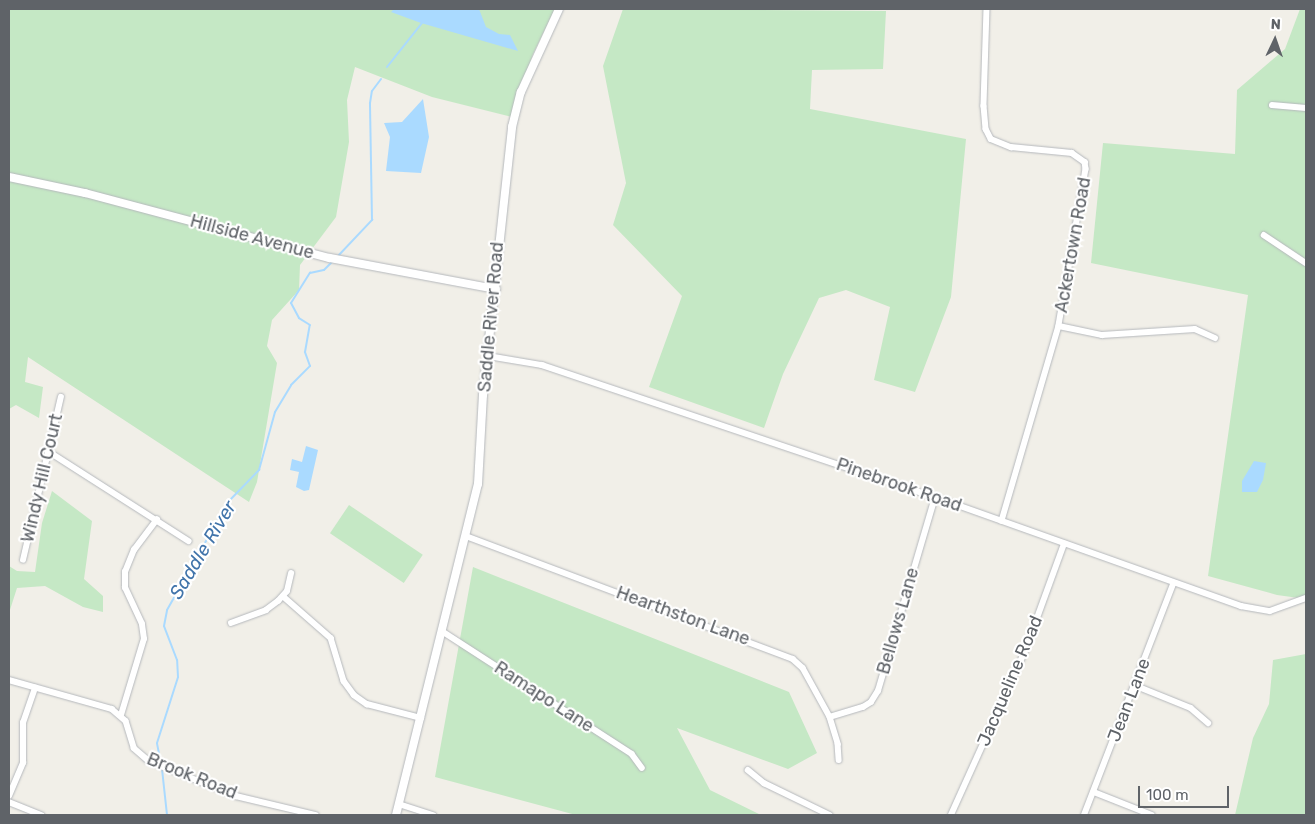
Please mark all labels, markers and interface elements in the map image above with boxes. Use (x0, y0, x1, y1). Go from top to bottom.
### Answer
north arrow (1250, 15, 1300, 65)
text: N (1270, 16, 1281, 33)
street label: Ackertown Road (1050, 176, 1096, 314)
street label: Hillside Avenue (188, 210, 316, 264)
street label: Saddle River Road (474, 241, 508, 393)
street label: Windy Hill Court (17, 411, 67, 545)
street label: Pinebrook Road (833, 453, 965, 517)
water label: Saddle River (165, 497, 241, 603)
street label: Bellows Lane (872, 565, 924, 677)
street label: Hearthston Lane (613, 582, 753, 650)
street label: Jacqueline Road (973, 613, 1047, 749)
street label: Jean Lane (1103, 655, 1155, 745)
street label: Ramapo Lane (490, 657, 598, 737)
street label: Brook Road (144, 748, 240, 804)
scale bar (1140, 776, 1231, 808)
text: 100 m (1146, 786, 1188, 804)

